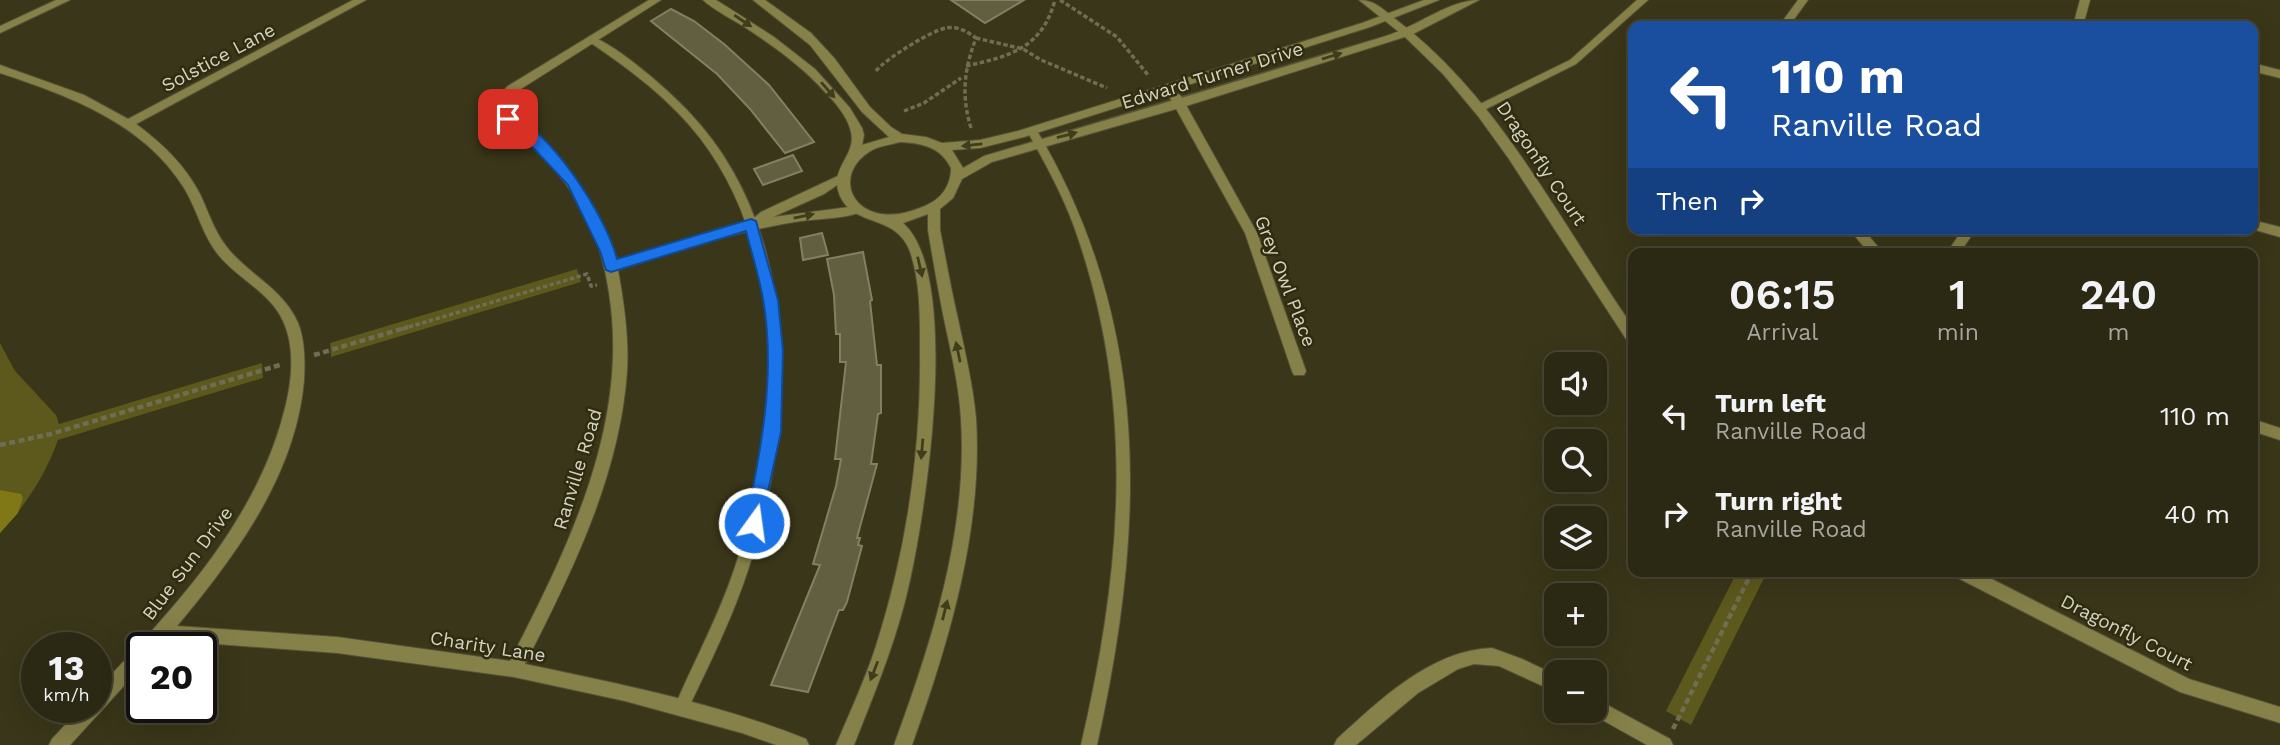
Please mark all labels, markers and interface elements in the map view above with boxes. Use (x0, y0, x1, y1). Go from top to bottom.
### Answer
one-way arrow (733, 15, 753, 28)
street label: Solstice Lane (157, 18, 279, 97)
street label: Edward Turner Drive (1118, 37, 1306, 114)
text: 110 m (1771, 47, 1905, 105)
icon: left (1656, 49, 1747, 140)
one-way arrow (1322, 51, 1343, 61)
one-way arrow (820, 81, 836, 99)
pin (478, 89, 538, 149)
street label: Dragonfly Court (1492, 97, 1592, 230)
icon: arrive (489, 100, 527, 138)
text: Ranville Road (1771, 106, 1982, 144)
one-way arrow (1056, 129, 1078, 140)
one-way arrow (961, 139, 983, 150)
icon: right (1732, 182, 1770, 220)
text: Then (1656, 186, 1718, 216)
one-way arrow (793, 210, 815, 221)
street label: Grey Owl Place (1250, 212, 1321, 350)
one-way arrow (914, 256, 925, 278)
text: 06:15 (1729, 270, 1836, 319)
text: 1 (1949, 270, 1967, 319)
text: 240 (2080, 270, 2157, 319)
text: Arrival (1746, 319, 1818, 346)
text: min (1937, 319, 1979, 346)
text: m (2108, 319, 2129, 346)
one-way arrow (952, 341, 963, 363)
map controls (1544, 352, 1607, 723)
button: sound (1544, 352, 1607, 415)
text: Turn left (1715, 388, 1826, 418)
icon: left (1656, 397, 1694, 435)
text: 110 m (2160, 401, 2230, 431)
street label: Ranville Road (548, 406, 607, 532)
text: Ranville Road (1715, 418, 1867, 445)
button: search (1544, 429, 1607, 492)
one-way arrow (916, 439, 927, 461)
position arrow (717, 486, 791, 560)
text: Turn right (1715, 486, 1842, 516)
icon: right (1656, 495, 1694, 533)
text: 40 m (2164, 499, 2230, 529)
street label: Blue Sun Drive (137, 502, 238, 625)
button: layers (1544, 506, 1607, 569)
text: Ranville Road (1715, 516, 1867, 543)
button: + (1544, 583, 1607, 646)
street label: Dragonfly Court (2057, 589, 2197, 676)
one-way arrow (940, 599, 951, 621)
street label: Charity Lane (428, 626, 547, 667)
speed limit sign: 20 (126, 632, 217, 723)
text: 13 (49, 647, 84, 689)
button: − (1544, 660, 1607, 723)
one-way arrow (869, 661, 880, 682)
text: km/h (43, 684, 90, 705)

